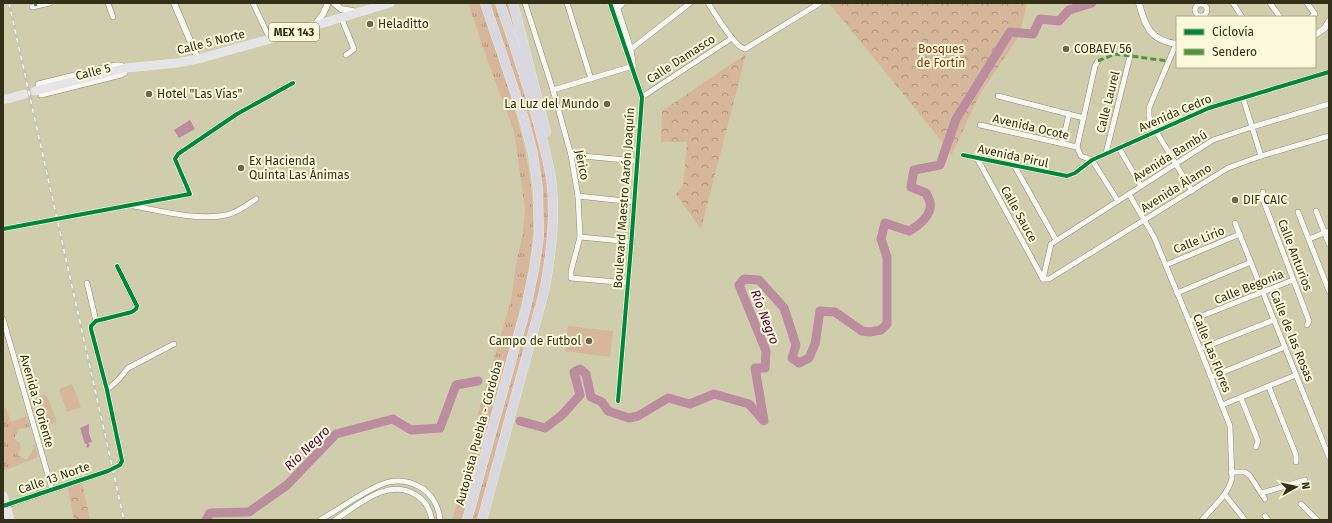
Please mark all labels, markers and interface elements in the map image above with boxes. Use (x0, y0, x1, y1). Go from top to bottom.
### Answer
legend (1176, 16, 1316, 68)
place label: Heladitto (378, 17, 429, 31)
marker: Heladitto (365, 19, 375, 29)
road number: MEX 143 (269, 23, 319, 41)
text: Ciclovía (1212, 25, 1254, 39)
street label: Calle 5 Norte (176, 27, 246, 57)
street label: Calle Damasco (644, 32, 718, 86)
park label: Bosques de Fortín (917, 42, 965, 70)
place label: COBAEV 56 (1074, 42, 1132, 56)
marker: COBAEV 56 (1061, 44, 1071, 54)
text: Sendero (1212, 45, 1257, 59)
street label: Calle 5 (74, 61, 112, 83)
street label: Calle Laurel (1094, 69, 1123, 134)
place label: Hotel "Las Vías" (157, 87, 242, 101)
marker: Hotel "Las Vías" (144, 89, 154, 99)
street label: Avenida Cedro (1136, 91, 1214, 135)
place label: La Luz del Mundo (504, 97, 599, 111)
marker: La Luz del Mundo (602, 99, 612, 109)
street label: Boulevard Maestro Aarón Joaquín (611, 107, 637, 289)
street label: Avenida Ocote (991, 111, 1071, 143)
street label: Avenida Bambú (1130, 128, 1210, 184)
street label: Avenida Pirul (976, 142, 1050, 170)
street label: Jérico (572, 149, 592, 181)
place label: Ex Hacienda Quinta Las Ánimas (249, 154, 350, 182)
street label: Avenida Álamo (1138, 160, 1214, 215)
marker: Ex Hacienda Quinta Las Ánimas (236, 163, 246, 173)
street label: Calle Sauce (998, 184, 1040, 244)
place label: DIF CAIC (1243, 193, 1287, 207)
marker: DIF CAIC (1230, 195, 1240, 205)
street label: Calle Anturios (1275, 217, 1315, 293)
street label: Calle Lirio (1171, 223, 1227, 257)
street label: Calle Begonia (1212, 267, 1286, 307)
water label: Río Negro (748, 288, 782, 346)
street label: Calle de las Rosas (1267, 288, 1317, 384)
street label: Calle Las Flores (1190, 312, 1234, 395)
place label: Campo de Futbol (489, 334, 581, 348)
marker: Campo de Futbol (584, 336, 594, 346)
street label: Avenida 2 Oriente (17, 353, 57, 449)
street label: Autopista Puebla - Córdoba (453, 359, 505, 507)
water label: Río Negro (281, 423, 333, 473)
street label: Calle 13 Norte (16, 459, 92, 497)
north arrow (1276, 467, 1316, 507)
text: N (1298, 481, 1312, 490)

